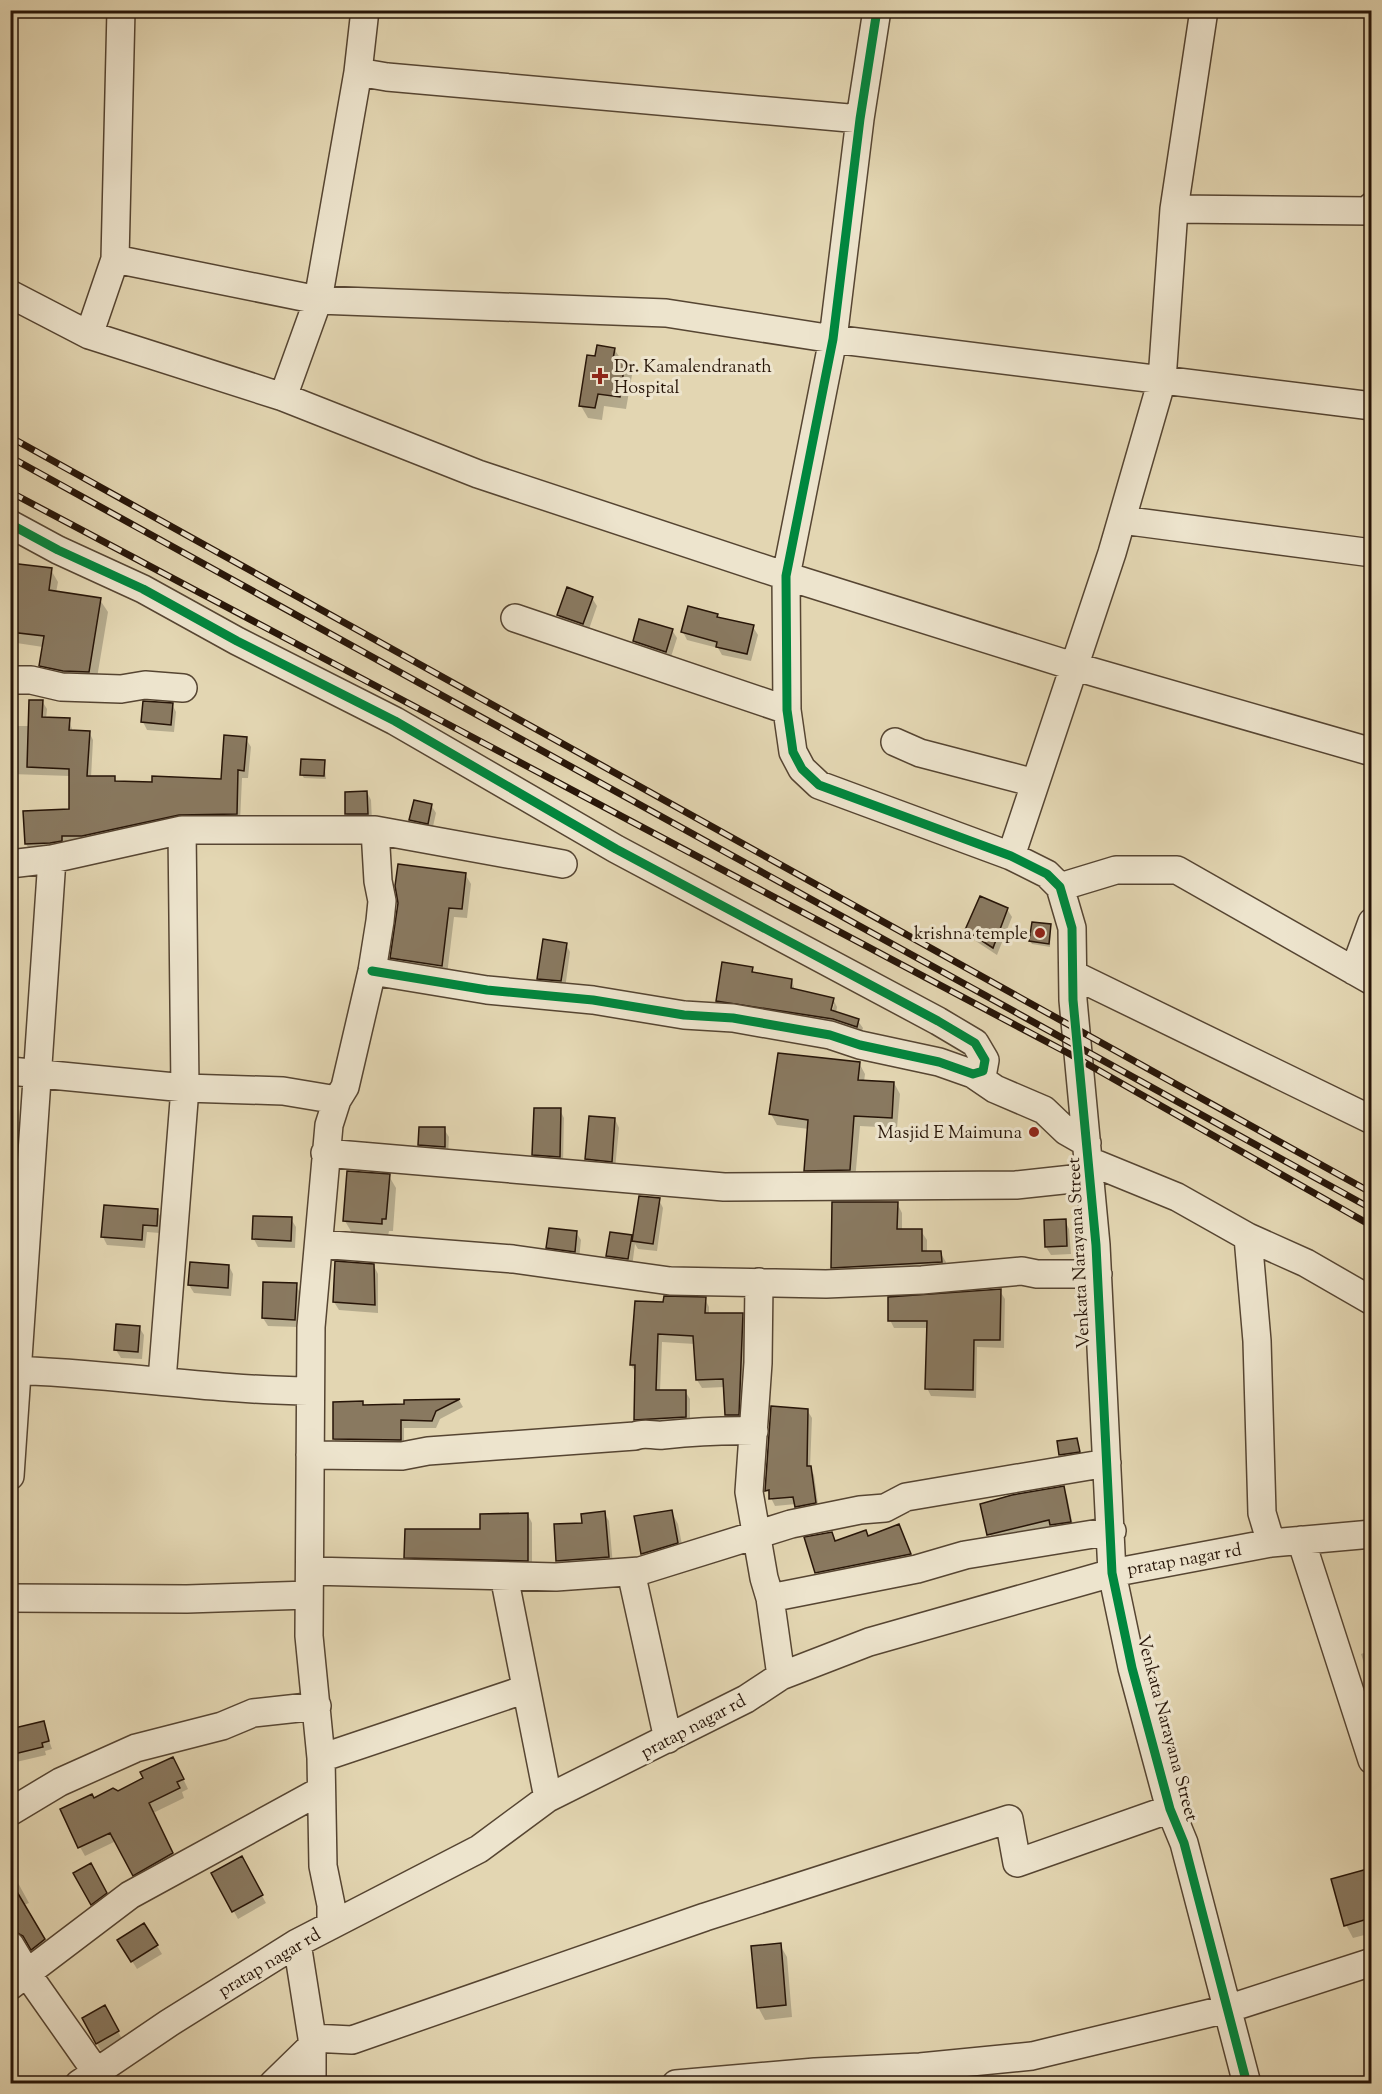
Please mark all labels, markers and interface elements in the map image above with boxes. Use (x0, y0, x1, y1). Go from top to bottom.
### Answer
place label: Dr. Kamalendranath Hospital (614, 355, 772, 402)
marker: Dr. Kamalendranath Hospital (591, 367, 609, 385)
place label: krishna temple (914, 922, 1028, 948)
marker: krishna temple (1033, 926, 1047, 940)
place label: Masjid E Maimuna (877, 1121, 1022, 1147)
marker: Masjid E Maimuna (1027, 1125, 1041, 1139)
street label: Venkata Narayana Street (1062, 1157, 1098, 1349)
street label: pratap nagar rd (1125, 1538, 1244, 1584)
street label: Venkata Narayana Street (1129, 1633, 1203, 1824)
street label: pratap nagar rd (637, 1689, 751, 1766)
street label: pratap nagar rd (214, 1923, 326, 2005)

